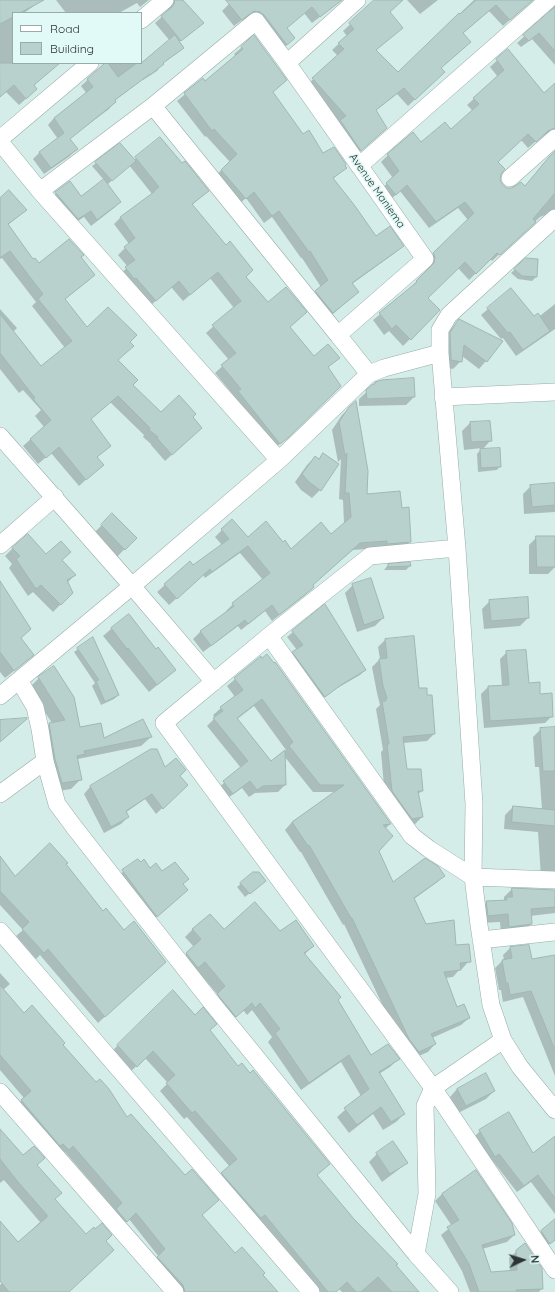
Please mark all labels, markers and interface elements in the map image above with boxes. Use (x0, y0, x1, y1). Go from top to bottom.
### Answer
legend (12, 12, 142, 64)
text: Road (50, 21, 80, 36)
text: Building (50, 41, 94, 56)
street label: Avenue Maniema (346, 151, 408, 231)
north arrow (503, 1240, 543, 1280)
text: N (528, 1255, 542, 1264)

